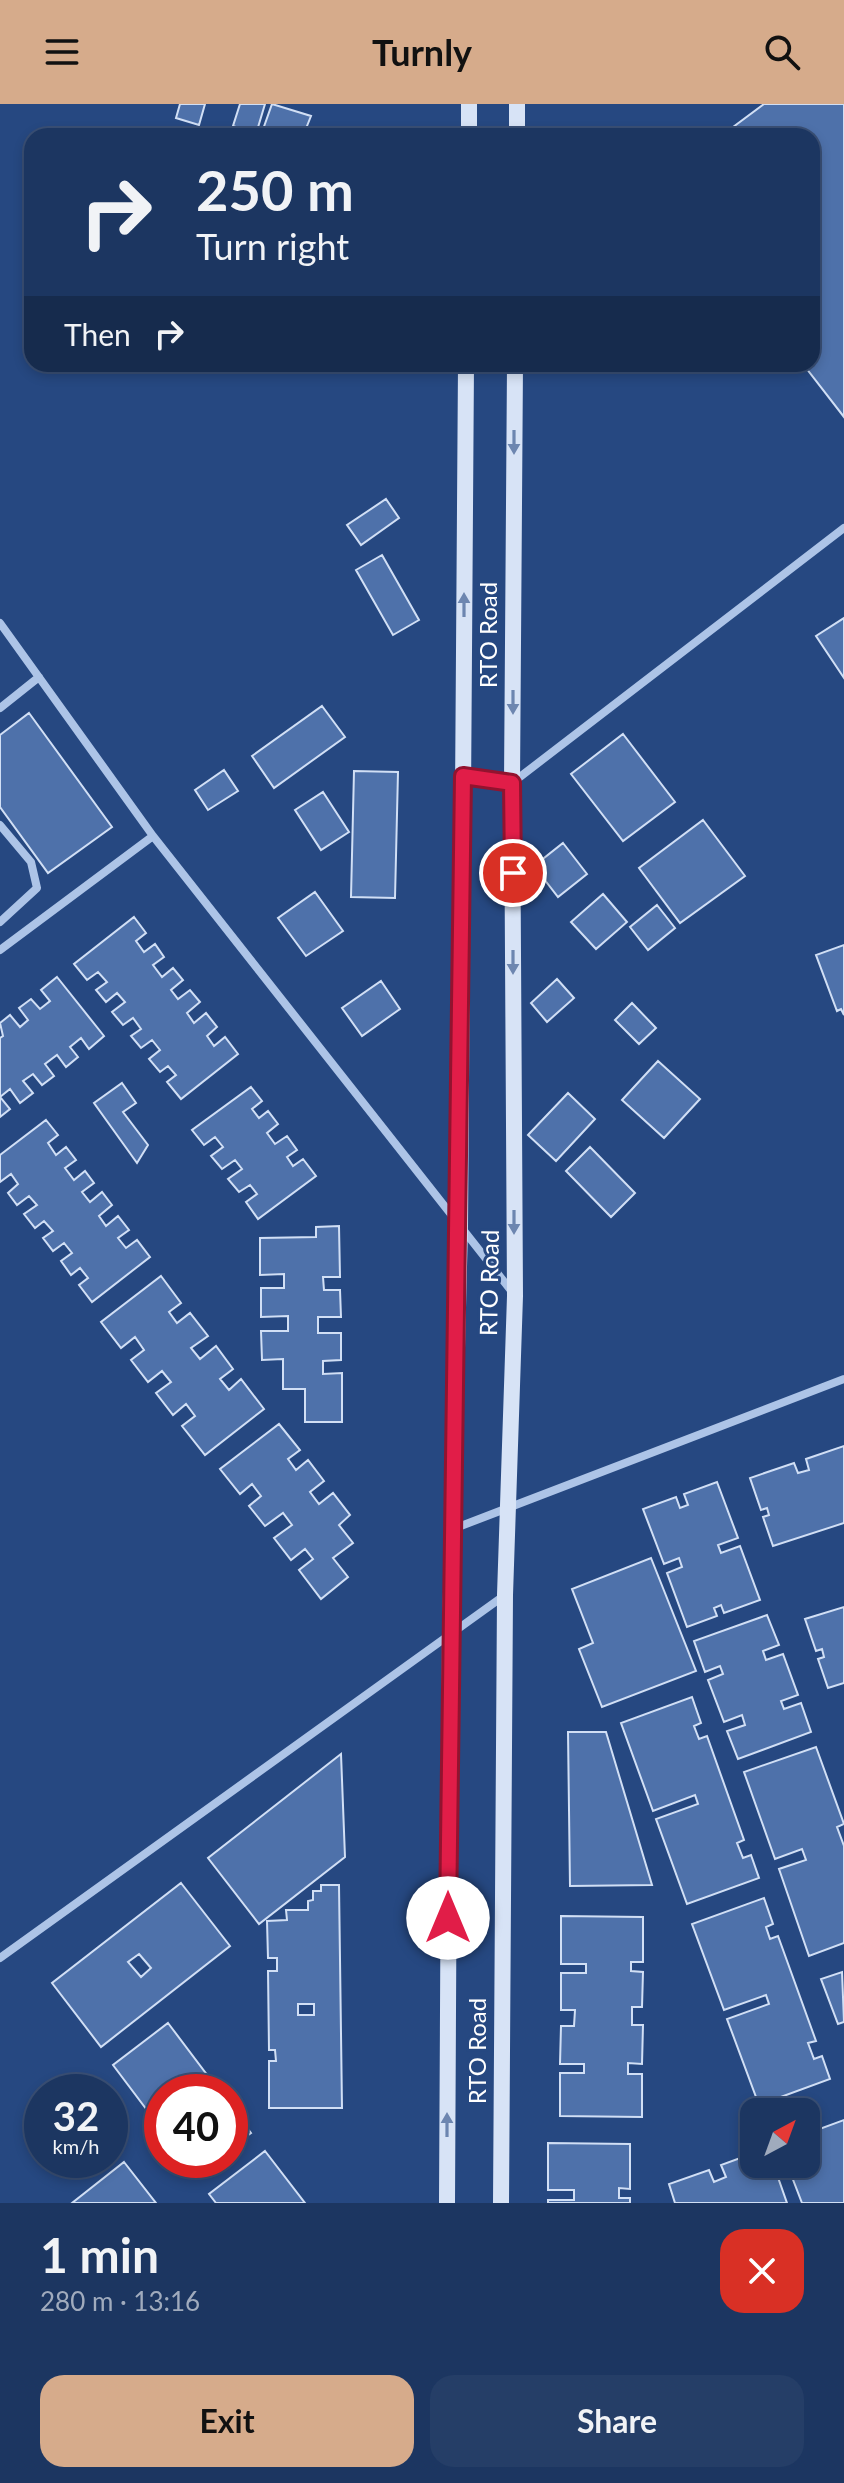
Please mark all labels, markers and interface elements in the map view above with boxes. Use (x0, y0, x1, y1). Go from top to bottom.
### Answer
icon: menu (40, 30, 84, 74)
text: Turnly (372, 30, 472, 74)
icon: search (760, 30, 804, 74)
text: 250 m (196, 156, 354, 223)
icon: right (64, 160, 168, 264)
text: Turn right (196, 224, 349, 268)
icon: right (147, 312, 191, 356)
text: Then (64, 316, 131, 352)
one-way arrow (508, 430, 521, 455)
street label: RTO Road (473, 582, 502, 688)
one-way arrow (458, 592, 471, 617)
one-way arrow (507, 690, 519, 715)
pin (479, 839, 547, 907)
icon: arrive (491, 851, 535, 895)
one-way arrow (507, 950, 519, 975)
one-way arrow (508, 1210, 521, 1235)
street label: RTO Road (473, 1229, 504, 1336)
position arrow (406, 1876, 490, 1960)
street label: RTO Road (462, 1998, 491, 2104)
speed limit sign: 40 (144, 2074, 248, 2178)
text: 32 (53, 2092, 99, 2140)
north arrow (740, 2098, 820, 2178)
map controls (740, 2098, 820, 2178)
one-way arrow (441, 2112, 453, 2137)
text: km/h (53, 2134, 99, 2158)
text: 1 min (40, 2226, 159, 2283)
button: close (720, 2229, 804, 2313)
text: 280 m · 13:16 (40, 2285, 200, 2317)
button: Exit (40, 2375, 414, 2467)
button: Share (430, 2375, 804, 2467)

